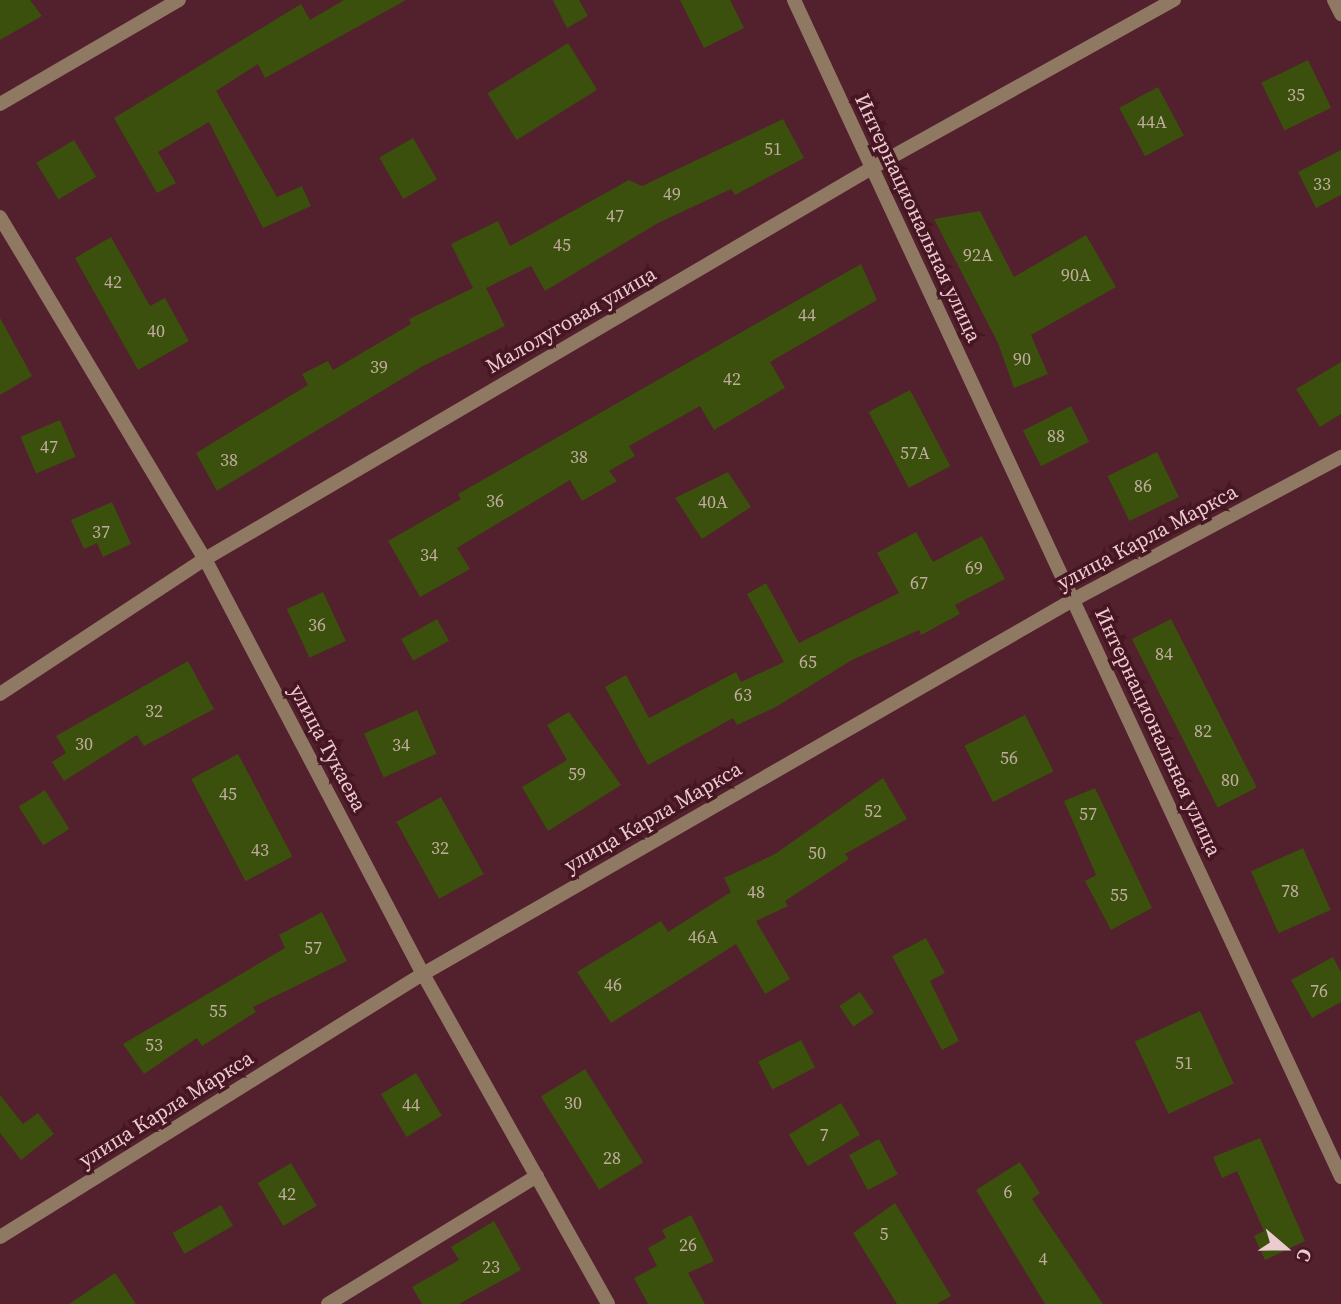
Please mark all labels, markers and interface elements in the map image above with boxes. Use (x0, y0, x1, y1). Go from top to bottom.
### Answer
house number: 35 (1287, 84, 1305, 106)
street label: Интернациональная улица (849, 90, 987, 346)
house number: 44А (1137, 111, 1167, 133)
house number: 51 (764, 138, 782, 160)
house number: 33 (1313, 173, 1331, 195)
house number: 49 (663, 183, 681, 205)
house number: 47 (606, 205, 624, 227)
house number: 45 (553, 234, 571, 256)
house number: 92А (963, 244, 993, 266)
street label: Малолуговая улица (481, 261, 661, 379)
house number: 90А (1061, 264, 1091, 286)
house number: 42 (104, 271, 122, 293)
house number: 44 (798, 304, 816, 326)
house number: 40 (147, 320, 165, 342)
house number: 90 (1013, 348, 1031, 370)
house number: 39 (370, 356, 388, 378)
house number: 42 (723, 368, 741, 390)
house number: 88 (1047, 425, 1065, 447)
house number: 47 (40, 436, 58, 458)
house number: 57А (900, 442, 930, 464)
house number: 38 (570, 446, 588, 468)
house number: 38 (220, 449, 238, 471)
house number: 86 (1134, 475, 1152, 497)
street label: улица Карла Маркса (1053, 479, 1241, 595)
house number: 36 (486, 490, 504, 512)
house number: 40А (698, 491, 728, 513)
house number: 37 (92, 521, 110, 543)
house number: 34 (420, 544, 438, 566)
house number: 69 (965, 557, 983, 579)
house number: 67 (910, 572, 928, 594)
street label: Интернациональная улица (1089, 604, 1227, 860)
house number: 36 (308, 614, 326, 636)
house number: 84 (1155, 643, 1173, 665)
house number: 65 (799, 651, 817, 673)
street label: улица Тукаева (284, 680, 372, 816)
house number: 63 (734, 684, 752, 706)
house number: 32 (145, 700, 163, 722)
house number: 82 (1194, 720, 1212, 742)
house number: 30 (75, 733, 93, 755)
house number: 34 (392, 734, 410, 756)
house number: 56 (1000, 747, 1018, 769)
street label: улица Карла Маркса (560, 756, 746, 878)
house number: 59 (568, 763, 586, 785)
house number: 80 (1221, 769, 1239, 791)
house number: 45 (219, 783, 237, 805)
house number: 52 (864, 800, 882, 822)
house number: 57 (1079, 803, 1097, 825)
house number: 32 (431, 837, 449, 859)
house number: 43 (251, 839, 269, 861)
house number: 50 (808, 842, 826, 864)
house number: 78 (1281, 880, 1299, 902)
house number: 48 (747, 881, 765, 903)
house number: 55 (1110, 884, 1128, 906)
house number: 46А (688, 926, 718, 948)
house number: 57 (304, 937, 322, 959)
house number: 46 (604, 974, 622, 996)
house number: 76 (1310, 980, 1328, 1002)
house number: 55 (209, 1000, 227, 1022)
house number: 53 (145, 1034, 163, 1056)
street label: улица Карла Маркса (74, 1045, 258, 1173)
house number: 51 (1175, 1052, 1193, 1074)
house number: 30 (564, 1092, 582, 1114)
house number: 44 (402, 1094, 420, 1116)
house number: 7 (820, 1124, 828, 1146)
house number: 28 (603, 1147, 621, 1169)
house number: 6 (1004, 1181, 1012, 1203)
house number: 42 (278, 1183, 296, 1205)
north arrow (1250, 1213, 1320, 1283)
house number: 5 (880, 1223, 888, 1245)
house number: 26 (679, 1234, 697, 1256)
text: С (1290, 1245, 1319, 1265)
house number: 4 (1039, 1248, 1047, 1270)
house number: 23 (482, 1256, 500, 1278)

